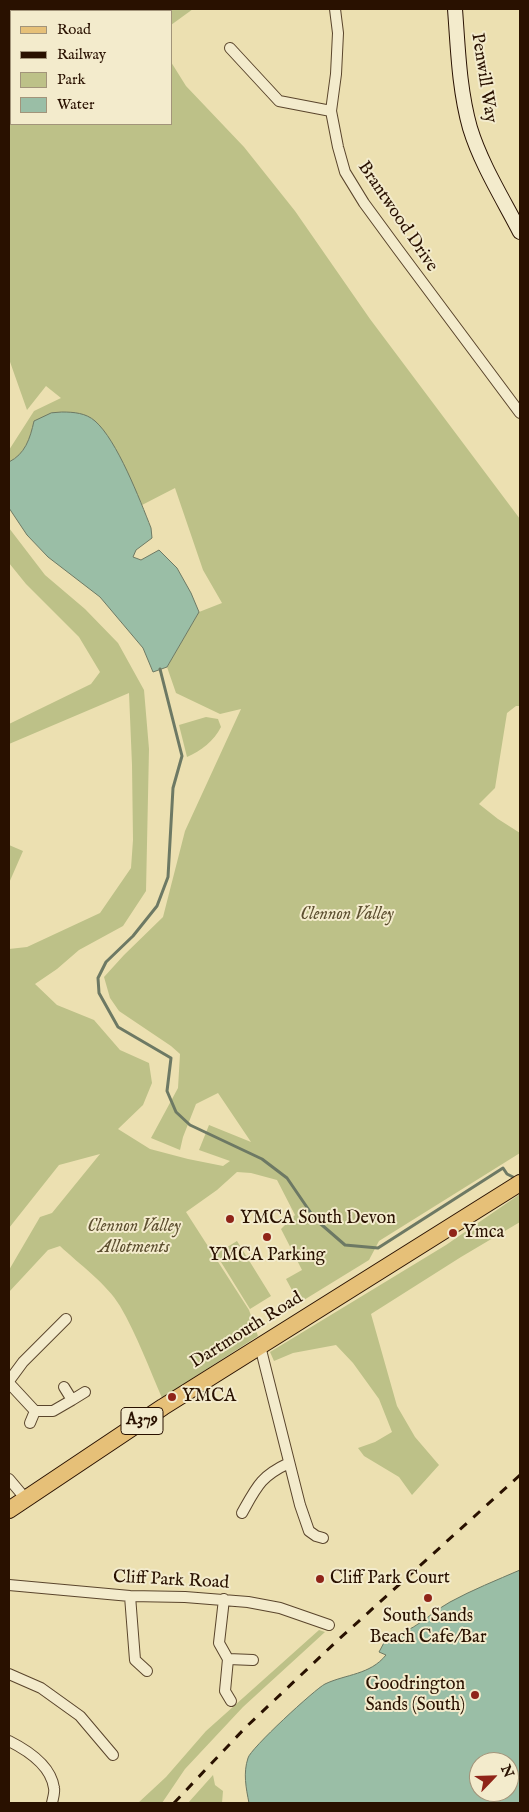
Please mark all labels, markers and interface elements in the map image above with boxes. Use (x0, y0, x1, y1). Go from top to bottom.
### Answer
legend (10, 10, 172, 125)
text: Road (57, 20, 91, 39)
street label: Penwill Way (465, 31, 501, 125)
text: Railway (57, 45, 106, 64)
text: Park (57, 70, 86, 89)
text: Water (57, 95, 94, 114)
street label: Brantwood Drive (352, 158, 442, 276)
park label: Clennon Valley (300, 904, 394, 926)
place label: YMCA South Devon (240, 1208, 396, 1230)
marker: YMCA South Devon (224, 1213, 236, 1225)
park label: Clennon Valley Allotments (87, 1216, 181, 1258)
place label: Ymca (463, 1222, 504, 1244)
marker: Ymca (447, 1227, 459, 1239)
marker: YMCA Parking (261, 1231, 273, 1243)
place label: YMCA Parking (209, 1245, 325, 1267)
street label: Dartmouth Road (187, 1288, 307, 1374)
place label: YMCA (182, 1386, 236, 1408)
marker: YMCA (166, 1391, 178, 1403)
road number: A379 (121, 1408, 163, 1434)
street label: Cliff Park Road (112, 1567, 230, 1595)
place label: Cliff Park Court (330, 1568, 450, 1590)
marker: Cliff Park Court (314, 1573, 326, 1585)
marker: South Sands Beach Cafe/Bar (422, 1592, 434, 1604)
place label: South Sands Beach Cafe/Bar (370, 1606, 486, 1648)
place label: Goodrington Sands (South) (365, 1674, 465, 1716)
marker: Goodrington Sands (South) (469, 1689, 481, 1701)
north arrow (469, 1752, 519, 1802)
text: N (496, 1762, 517, 1781)

